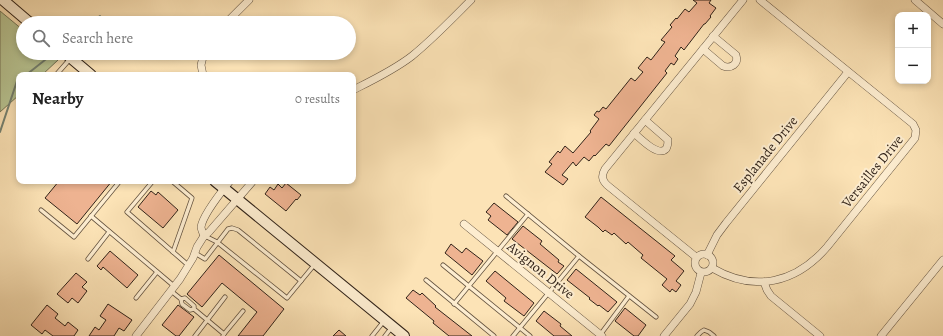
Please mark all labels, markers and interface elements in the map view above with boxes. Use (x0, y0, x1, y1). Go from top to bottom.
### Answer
map controls (895, 12, 931, 84)
button: + (895, 12, 931, 48)
search box (16, 16, 356, 60)
icon: search (30, 27, 52, 49)
text: Search here (62, 28, 133, 48)
button: − (895, 48, 931, 84)
text: Nearby (32, 87, 83, 110)
text: 0 results (295, 90, 340, 107)
street label: Esplanade Drive (729, 112, 802, 197)
street label: Versailles Drive (837, 131, 908, 212)
street label: Avignon Drive (502, 237, 578, 303)

